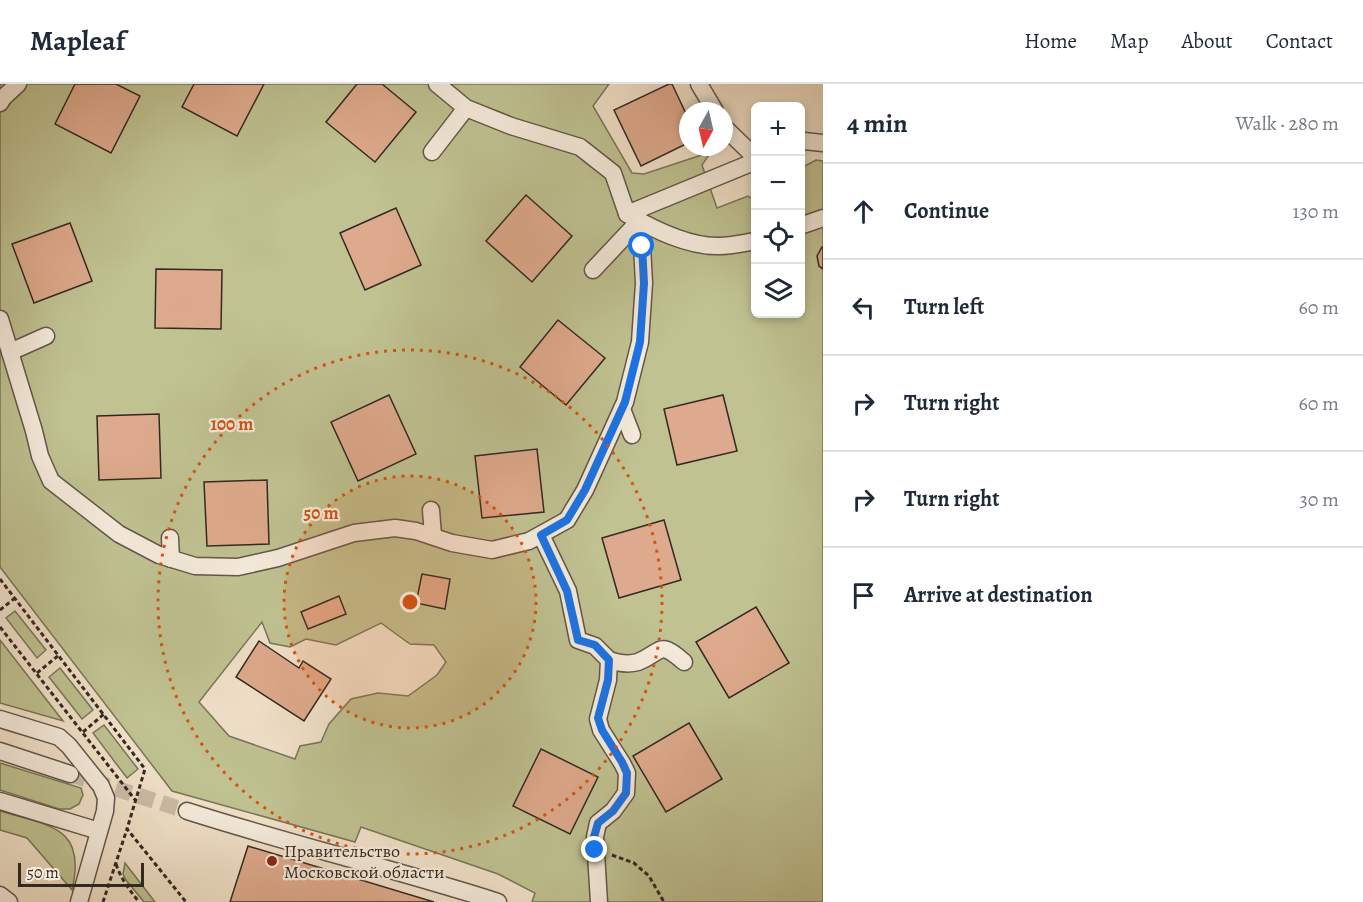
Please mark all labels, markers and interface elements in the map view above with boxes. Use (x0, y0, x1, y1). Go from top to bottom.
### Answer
text: Mapleaf (30, 22, 125, 60)
text: Home (1024, 27, 1077, 55)
text: Map (1110, 27, 1148, 55)
text: About (1181, 27, 1233, 55)
text: Contact (1266, 27, 1333, 55)
north arrow (679, 102, 733, 156)
map controls (751, 102, 805, 318)
button: + (751, 102, 805, 156)
text: 4 min (847, 106, 908, 141)
text: Walk · 280 m (1235, 110, 1339, 137)
button: − (751, 156, 805, 210)
icon: ahead (847, 195, 880, 228)
text: Continue (904, 196, 989, 226)
text: 130 m (1293, 198, 1339, 225)
button: locate (751, 210, 805, 264)
route start (628, 232, 654, 258)
button: layers (751, 264, 805, 318)
icon: left (847, 291, 880, 324)
text: Turn left (904, 292, 984, 322)
text: 60 m (1299, 294, 1339, 321)
icon: right (847, 387, 880, 420)
text: Turn right (904, 388, 1000, 418)
text: 60 m (1299, 390, 1339, 417)
text: 100 m (211, 412, 253, 436)
icon: right (847, 483, 880, 516)
text: Turn right (904, 484, 1000, 514)
text: 30 m (1299, 486, 1339, 513)
text: 50 m (304, 501, 338, 525)
icon: arrive (847, 579, 880, 612)
text: Arrive at destination (904, 580, 1093, 610)
centre of rings (400, 592, 420, 612)
route end (581, 836, 607, 862)
place label: Правительство Московской области (284, 839, 445, 884)
marker: Правительство Московской области (265, 854, 279, 868)
scale bar (18, 860, 144, 888)
text: 50 m (27, 862, 59, 884)

